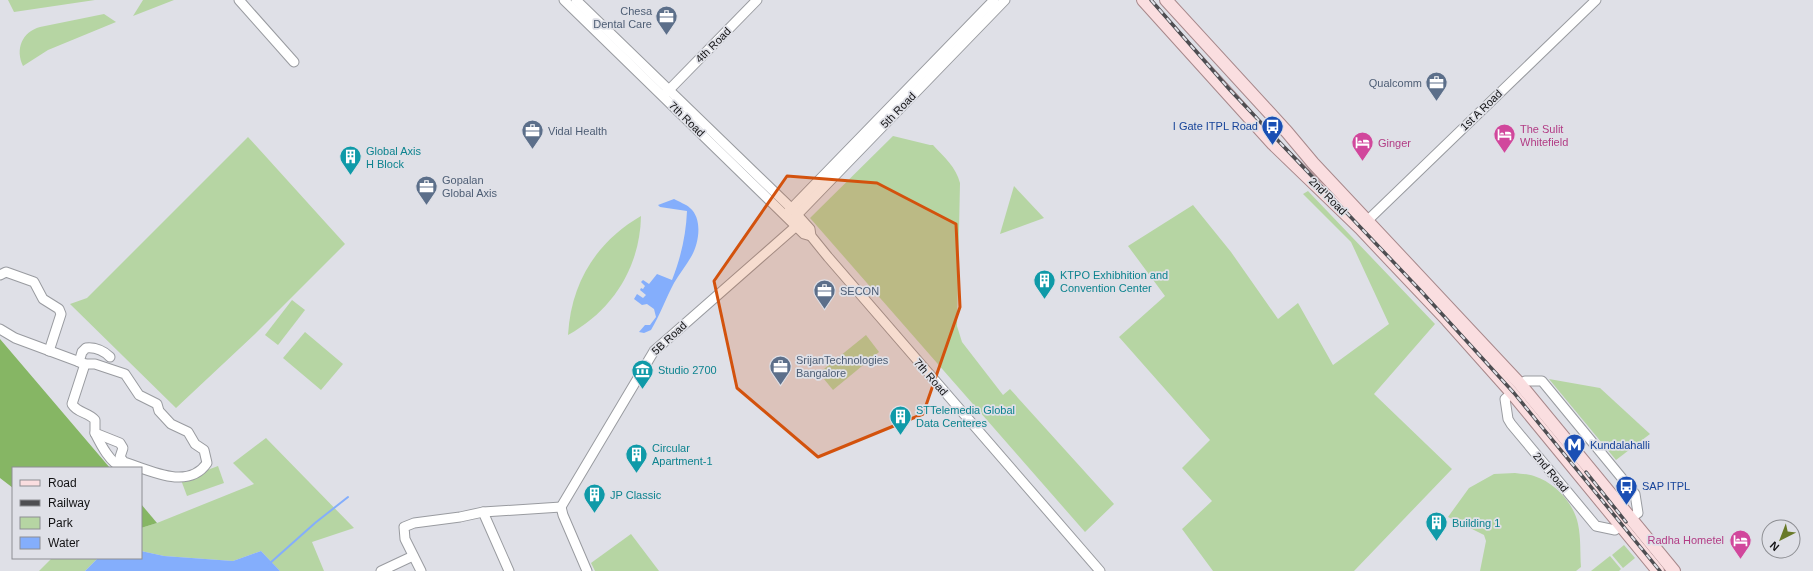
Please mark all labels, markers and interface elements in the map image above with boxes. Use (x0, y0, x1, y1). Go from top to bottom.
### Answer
office icon: Chesa Dental Care (654, 4, 680, 37)
place label: Chesa Dental Care (593, 5, 653, 30)
street label: 4th Road (693, 25, 733, 65)
office icon: Qualcomm (1424, 70, 1450, 103)
place label: Qualcomm (1369, 77, 1422, 89)
street label: 1st A Road (1458, 87, 1504, 133)
street label: 5th Road (878, 90, 918, 130)
street label: 7th Road (667, 99, 707, 139)
bus stop icon: I Gate ITPL Road (1260, 113, 1286, 146)
office icon: Vidal Health (520, 118, 546, 151)
place label: I Gate ITPL Road (1173, 120, 1258, 132)
hotel icon: The Sulit Whitefield (1492, 122, 1518, 155)
place label: The Sulit Whitefield (1520, 123, 1568, 148)
place label: Vidal Health (548, 125, 607, 137)
hotel icon: Ginger (1350, 130, 1376, 163)
place label: Ginger (1378, 137, 1411, 149)
building icon: Global Axis H Block (337, 144, 363, 177)
place label: Global Axis H Block (366, 145, 422, 170)
office icon: Gopalan Global Axis (413, 173, 439, 206)
place label: Gopalan Global Axis (442, 174, 498, 199)
street label: 2nd Road (1307, 175, 1349, 217)
building icon: KTPO Exhibhition and Convention Center (1031, 268, 1057, 301)
place label: KTPO Exhibhition and Convention Center (1060, 269, 1168, 294)
office icon: SECON (811, 278, 837, 311)
place label: SECON (840, 285, 879, 297)
street label: 5B Road (649, 319, 689, 357)
office icon: SrijanTechnologies Bangalore (768, 353, 794, 386)
place label: SrijanTechnologies Bangalore (796, 354, 889, 379)
street label: 7th Road (912, 356, 950, 398)
museum icon: Studio 2700 (630, 357, 656, 390)
place label: Studio 2700 (658, 364, 717, 376)
building icon: STTelemedia Global Data Centeres (887, 403, 913, 436)
place label: STTelemedia Global Data Centeres (916, 404, 1015, 429)
metro station icon: Kundalahalli (1562, 432, 1588, 465)
place label: Kundalahalli (1590, 439, 1650, 451)
building icon: Circular Apartment-1 (623, 441, 649, 474)
place label: Circular Apartment-1 (652, 442, 713, 467)
street label: 2nd Road (1531, 450, 1571, 494)
legend (12, 467, 142, 559)
bus stop icon: SAP ITPL (1613, 473, 1639, 506)
text: Road (48, 476, 77, 490)
place label: SAP ITPL (1642, 480, 1690, 492)
building icon: JP Classic (582, 482, 608, 515)
place label: JP Classic (610, 489, 662, 501)
text: Railway (48, 496, 90, 510)
building icon: Building 1 (1424, 510, 1450, 543)
text: Park (48, 516, 74, 530)
place label: Building 1 (1452, 517, 1500, 529)
north arrow (1761, 519, 1801, 559)
hotel icon: Radha Hometel (1727, 527, 1753, 560)
place label: Radha Hometel (1648, 534, 1724, 546)
text: Water (48, 536, 80, 550)
text: N (1767, 539, 1781, 554)

